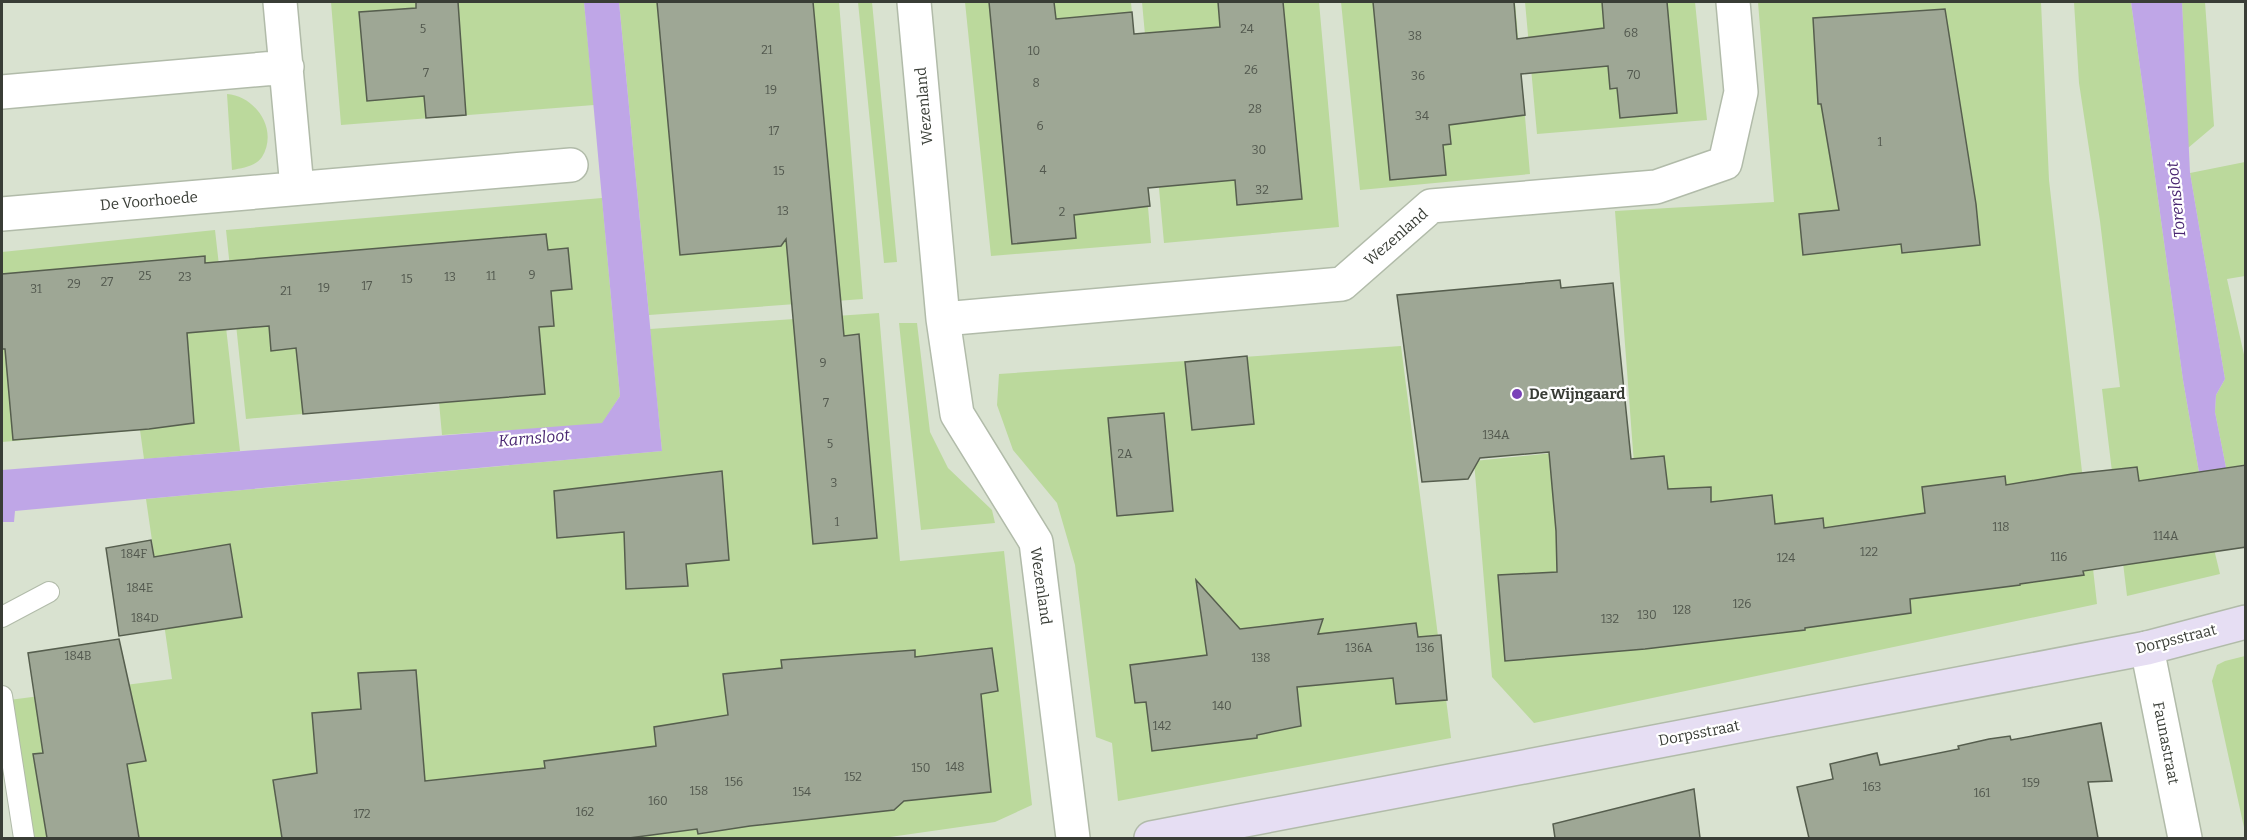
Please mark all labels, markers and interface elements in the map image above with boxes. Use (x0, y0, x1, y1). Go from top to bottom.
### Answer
house number: 5 (420, 22, 426, 36)
house number: 24 (1240, 22, 1254, 36)
house number: 68 (1624, 26, 1638, 40)
house number: 38 (1408, 29, 1422, 43)
house number: 21 (761, 43, 773, 57)
house number: 10 (1028, 44, 1040, 58)
house number: 26 (1244, 63, 1258, 77)
house number: 7 (423, 66, 429, 80)
street label: Wezenland (912, 66, 936, 146)
house number: 70 (1627, 68, 1641, 82)
house number: 36 (1411, 69, 1425, 83)
house number: 8 (1032, 76, 1040, 90)
house number: 19 (765, 83, 777, 97)
house number: 28 (1248, 102, 1262, 116)
house number: 34 (1415, 109, 1429, 123)
house number: 6 (1036, 119, 1044, 133)
house number: 17 (769, 124, 779, 138)
house number: 1 (1878, 135, 1883, 149)
house number: 30 (1252, 143, 1266, 157)
water label: Torensloot (2163, 161, 2189, 239)
house number: 4 (1039, 163, 1047, 177)
house number: 15 (773, 164, 785, 178)
house number: 32 (1255, 183, 1269, 197)
street label: De Voorhoede (99, 188, 199, 214)
house number: 13 (777, 204, 789, 218)
house number: 2 (1059, 205, 1065, 219)
street label: Wezenland (1361, 205, 1431, 269)
house number: 9 (528, 268, 536, 282)
house number: 25 (139, 269, 151, 283)
house number: 11 (486, 269, 496, 283)
house number: 23 (178, 270, 192, 284)
house number: 13 (444, 270, 456, 284)
house number: 15 (401, 272, 413, 286)
house number: 27 (101, 275, 113, 289)
house number: 29 (67, 277, 81, 291)
house number: 17 (362, 279, 372, 293)
house number: 19 (318, 281, 330, 295)
house number: 31 (30, 282, 42, 296)
house number: 21 (280, 284, 292, 298)
house number: 9 (819, 356, 827, 370)
place label: De Wijngaard (1529, 385, 1625, 403)
marker: De Wijngaard (1510, 387, 1524, 401)
house number: 7 (823, 396, 829, 410)
water label: Karnsloot (497, 425, 571, 451)
house number: 134A (1482, 428, 1510, 442)
house number: 5 (827, 437, 833, 451)
house number: 2A (1117, 447, 1133, 461)
house number: 3 (831, 476, 838, 490)
house number: 1 (835, 515, 840, 529)
house number: 118 (1993, 520, 2009, 534)
house number: 114A (2153, 529, 2179, 543)
house number: 122 (1860, 545, 1878, 559)
street label: Wezenland (1027, 546, 1055, 626)
house number: 184F (121, 547, 147, 561)
house number: 116 (2051, 550, 2067, 564)
house number: 124 (1777, 551, 1795, 565)
house number: 184E (127, 581, 153, 595)
house number: 126 (1733, 597, 1751, 611)
house number: 128 (1673, 603, 1691, 617)
house number: 130 (1637, 608, 1657, 622)
house number: 184D (131, 611, 159, 625)
house number: 132 (1601, 612, 1619, 626)
street label: Dorpsstraat (2134, 620, 2219, 658)
house number: 136A (1345, 641, 1373, 655)
house number: 136 (1416, 641, 1434, 655)
house number: 184B (65, 649, 91, 663)
house number: 138 (1252, 651, 1270, 665)
house number: 140 (1212, 699, 1232, 713)
street label: Faunastraat (2149, 700, 2183, 786)
street label: Dorpsstraat (1657, 716, 1742, 750)
house number: 142 (1153, 719, 1171, 733)
house number: 148 (945, 760, 965, 774)
house number: 150 (912, 761, 930, 775)
house number: 152 (844, 770, 862, 784)
house number: 156 (725, 775, 743, 789)
house number: 159 (2022, 776, 2040, 790)
house number: 163 (1863, 780, 1881, 794)
house number: 158 (690, 784, 708, 798)
house number: 154 (793, 785, 811, 799)
house number: 161 (1974, 786, 1990, 800)
house number: 160 (648, 794, 668, 808)
house number: 162 (576, 805, 594, 819)
house number: 172 (353, 807, 371, 821)

